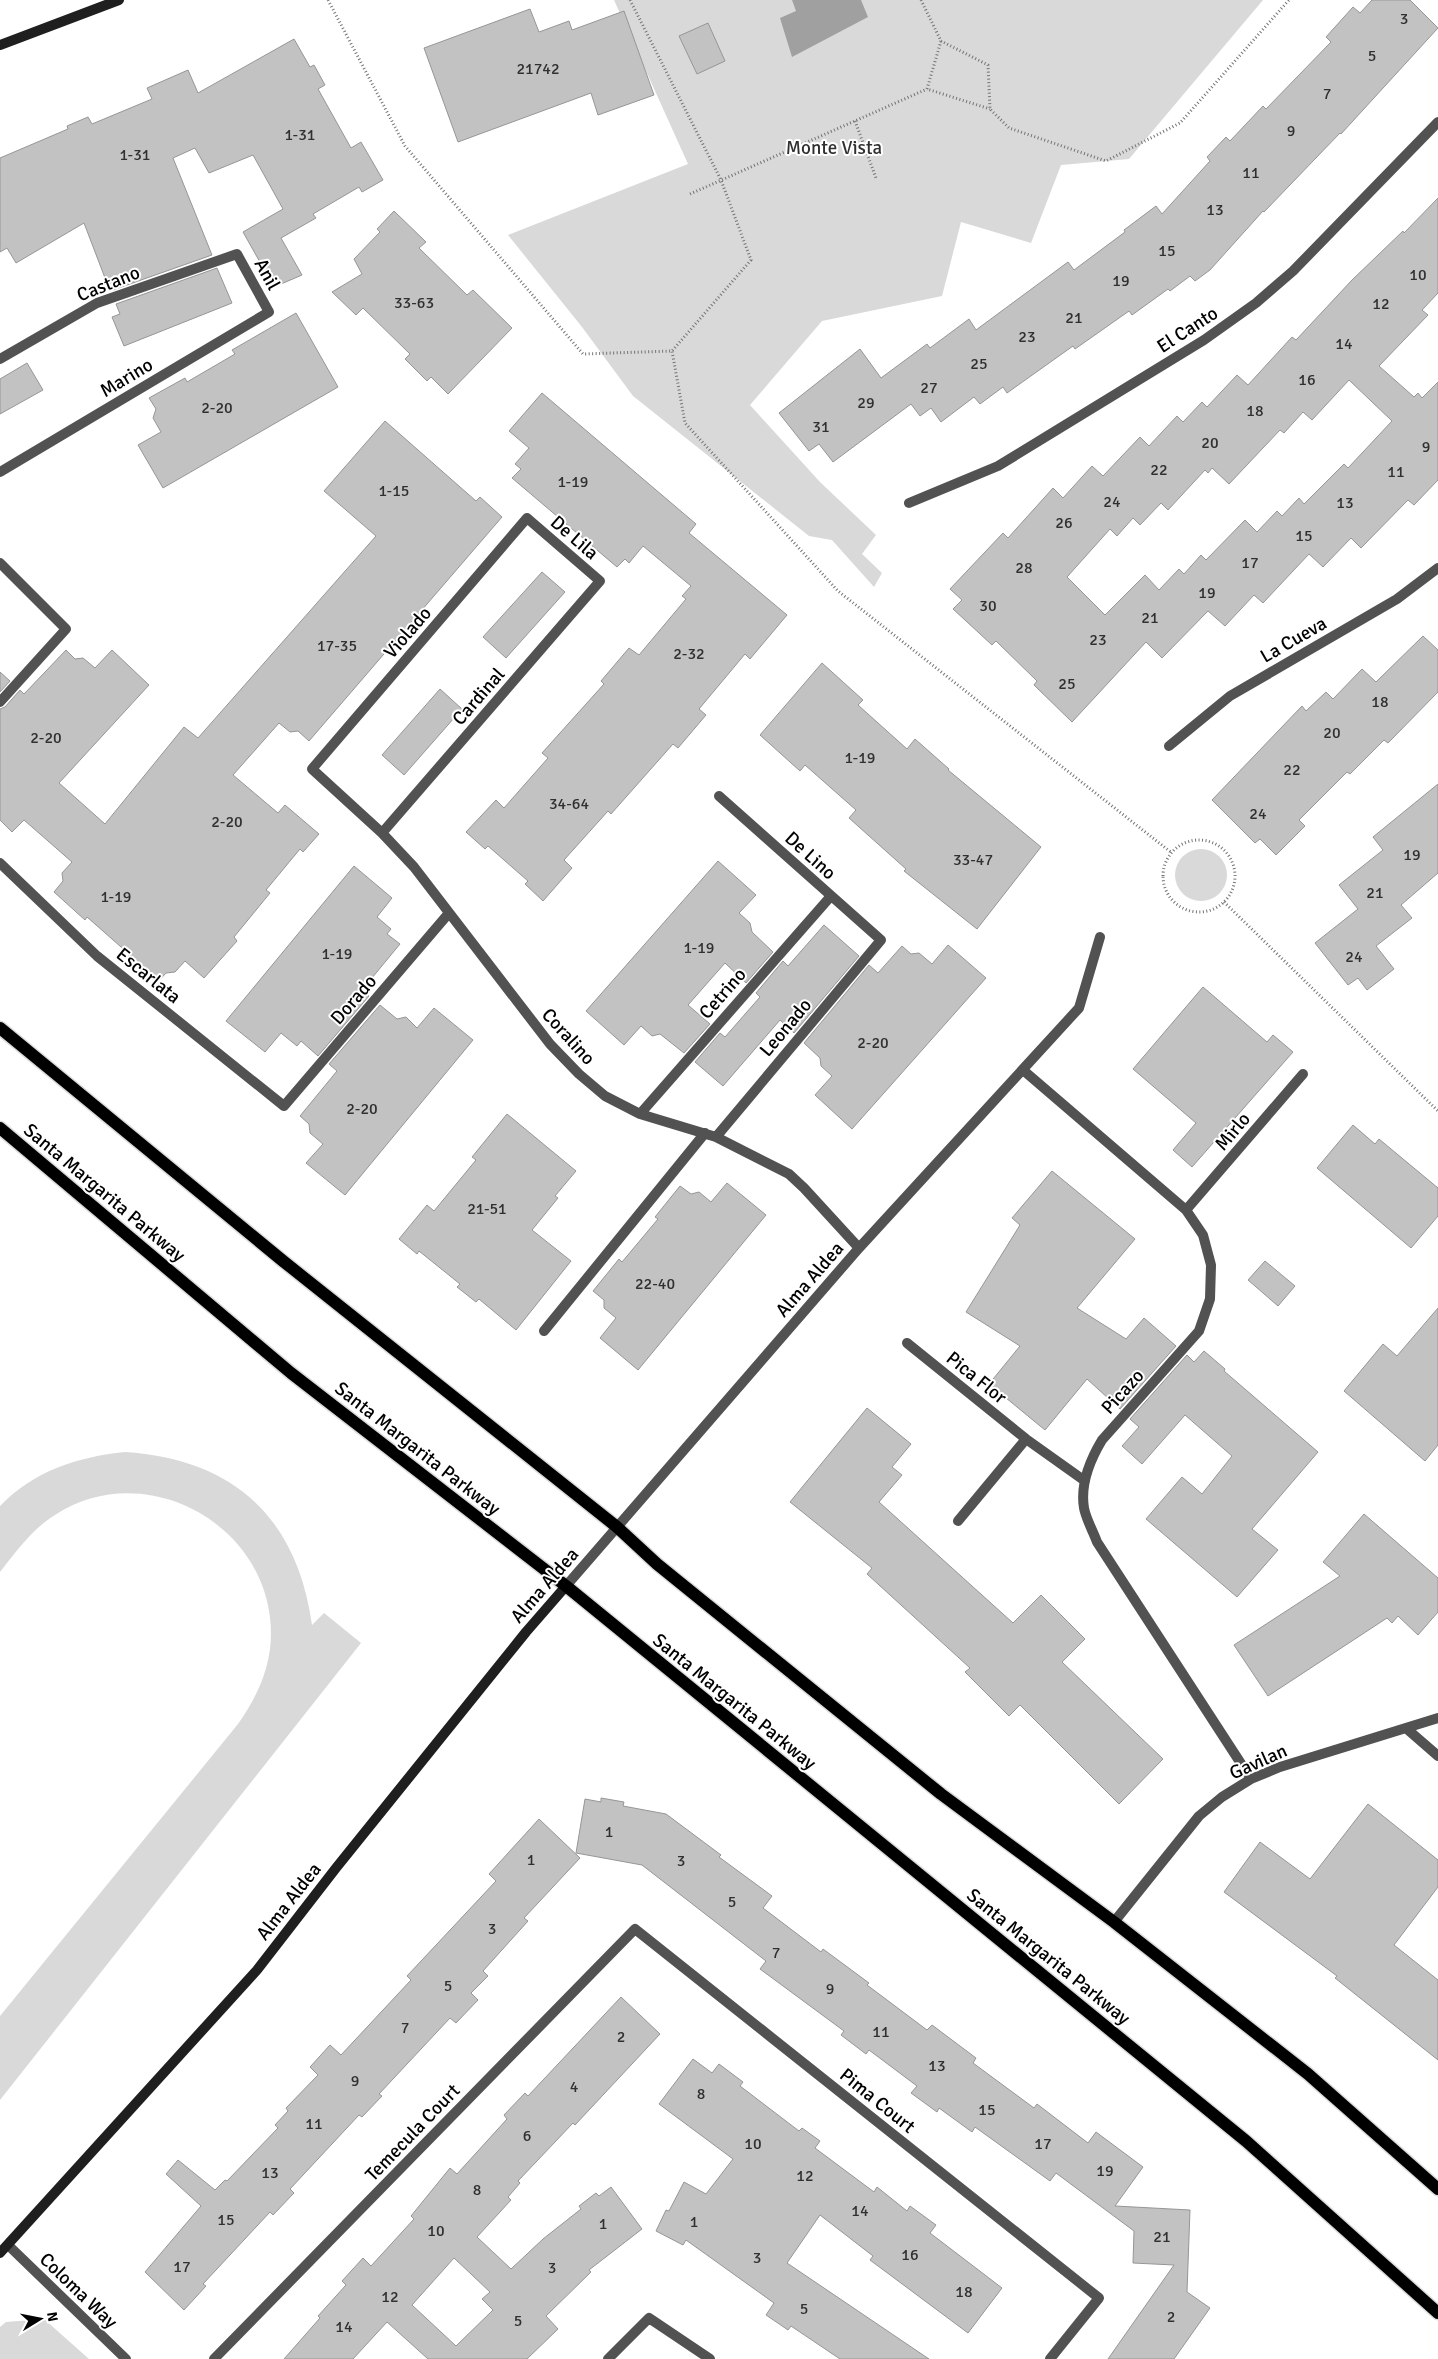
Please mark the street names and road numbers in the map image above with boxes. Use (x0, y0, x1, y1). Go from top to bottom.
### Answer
street label: Anil (249, 254, 286, 295)
street label: Castano (73, 260, 143, 307)
street label: El Canto (1152, 301, 1223, 358)
street label: Marino (96, 353, 158, 403)
street label: De Lila (545, 510, 603, 565)
street label: Violado (379, 602, 437, 664)
street label: La Cueva (1256, 611, 1331, 668)
street label: Cardinal (447, 663, 510, 730)
street label: De Lino (780, 826, 841, 885)
street label: Escarlata (111, 943, 185, 1009)
street label: Cetrino (694, 963, 752, 1024)
street label: Dorado (325, 970, 382, 1030)
street label: Leonado (754, 994, 817, 1062)
street label: Coralino (536, 1003, 600, 1070)
street label: Mirlo (1210, 1107, 1256, 1156)
street label: Santa Margarita Parkway (19, 1118, 190, 1267)
street label: Alma Aldea (770, 1237, 849, 1322)
street label: Pica Flor (941, 1346, 1011, 1409)
street label: Picazo (1096, 1364, 1149, 1419)
street label: Santa Margarita Parkway (330, 1377, 505, 1521)
street label: Alma Aldea (505, 1543, 584, 1628)
street label: Santa Margarita Parkway (648, 1628, 821, 1775)
street label: Gavilan (1226, 1739, 1291, 1785)
street label: Alma Aldea (251, 1858, 327, 1945)
street label: Santa Margarita Parkway (962, 1883, 1135, 2030)
street label: Pima Court (835, 2063, 920, 2139)
street label: Temecula Court (360, 2079, 465, 2186)
street label: Coloma Way (34, 2248, 122, 2334)

